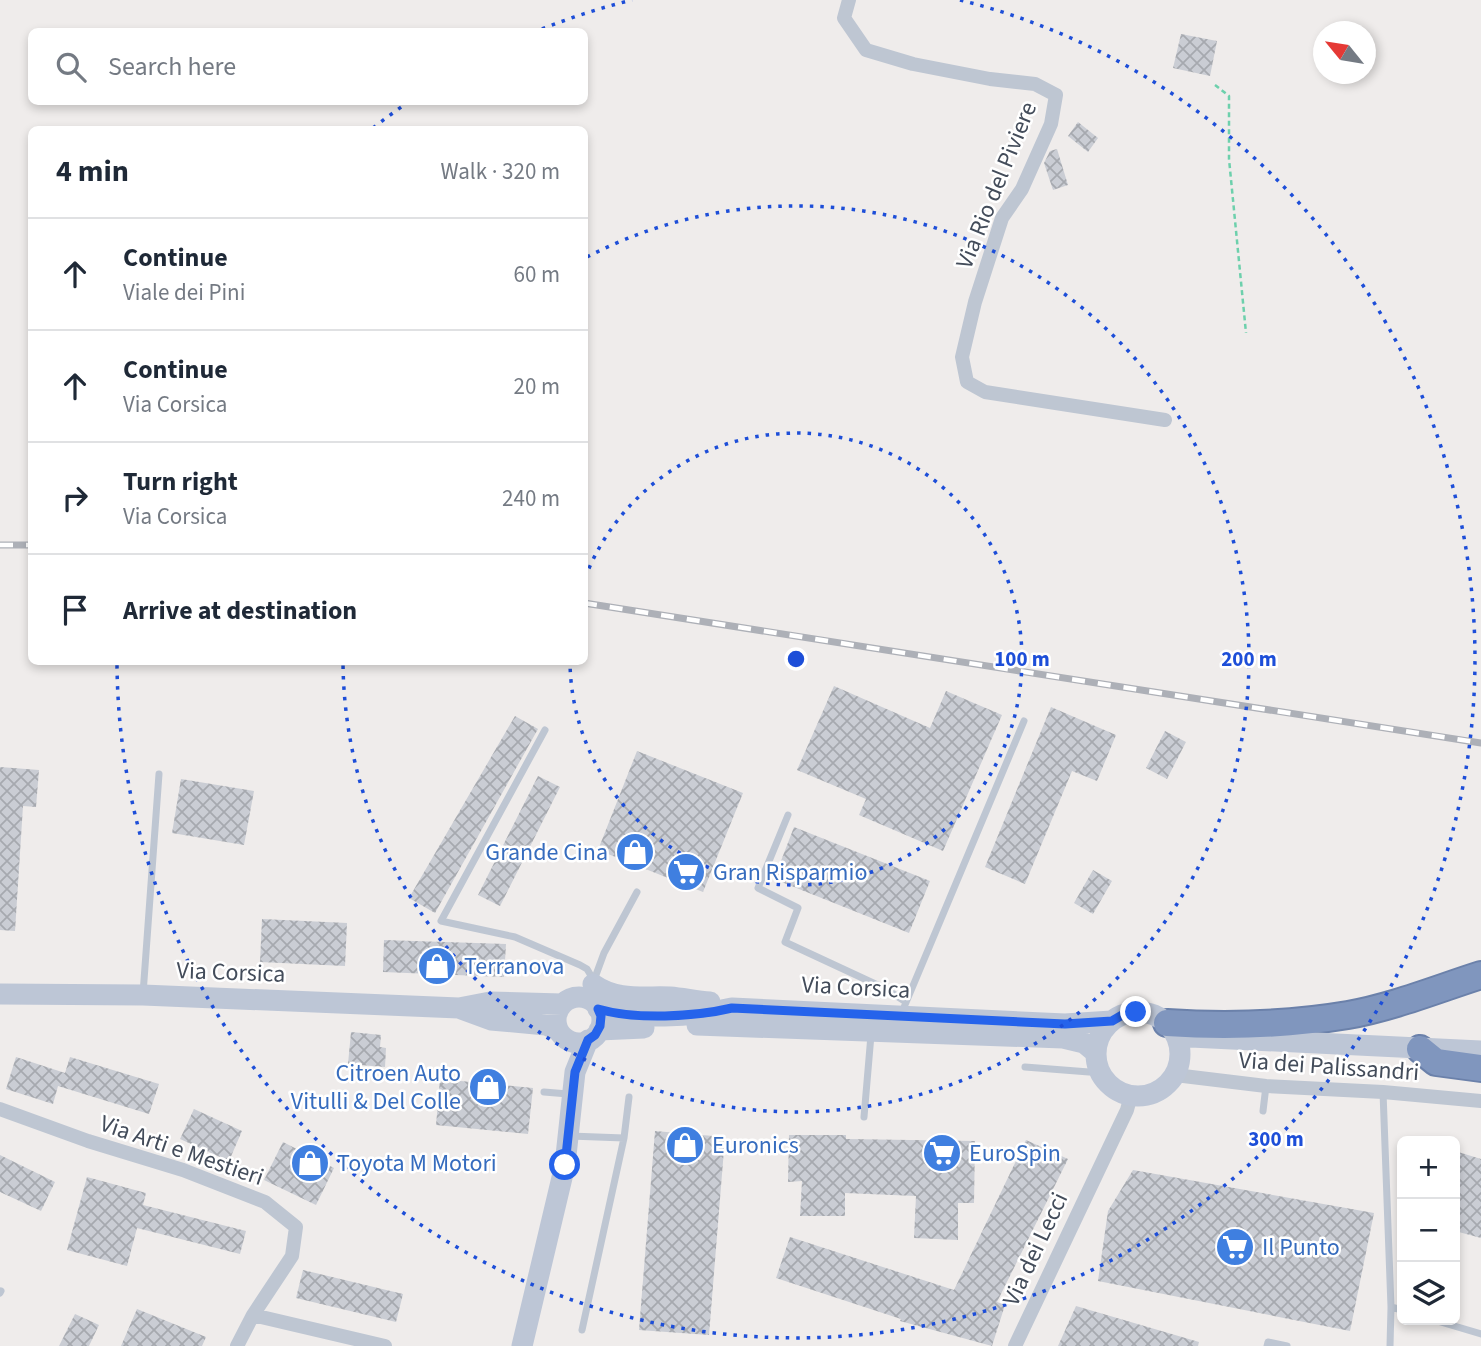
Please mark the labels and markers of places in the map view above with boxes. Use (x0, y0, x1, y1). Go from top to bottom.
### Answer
centre of rings (784, 647, 808, 671)
shop icon: Grande Cina (614, 831, 656, 873)
place label: Grande Cina (485, 835, 608, 870)
supermarket icon: Gran Risparmio (665, 851, 707, 893)
place label: Gran Risparmio (713, 855, 867, 890)
shop icon: Terranova (416, 945, 458, 987)
place label: Terranova (464, 949, 564, 984)
place label: Citroen Auto Vitulli & Del Colle (291, 1056, 461, 1119)
shop icon: Citroen Auto Vitulli & Del Colle (467, 1066, 509, 1108)
shop icon: Euronics (664, 1124, 706, 1166)
place label: Euronics (712, 1128, 799, 1163)
supermarket icon: EuroSpin (921, 1132, 963, 1174)
place label: EuroSpin (969, 1136, 1061, 1171)
shop icon: Toyota M Motori (289, 1142, 331, 1184)
place label: Toyota M Motori (337, 1146, 497, 1181)
supermarket icon: Il Punto (1214, 1226, 1256, 1268)
place label: Il Punto (1262, 1230, 1340, 1265)

